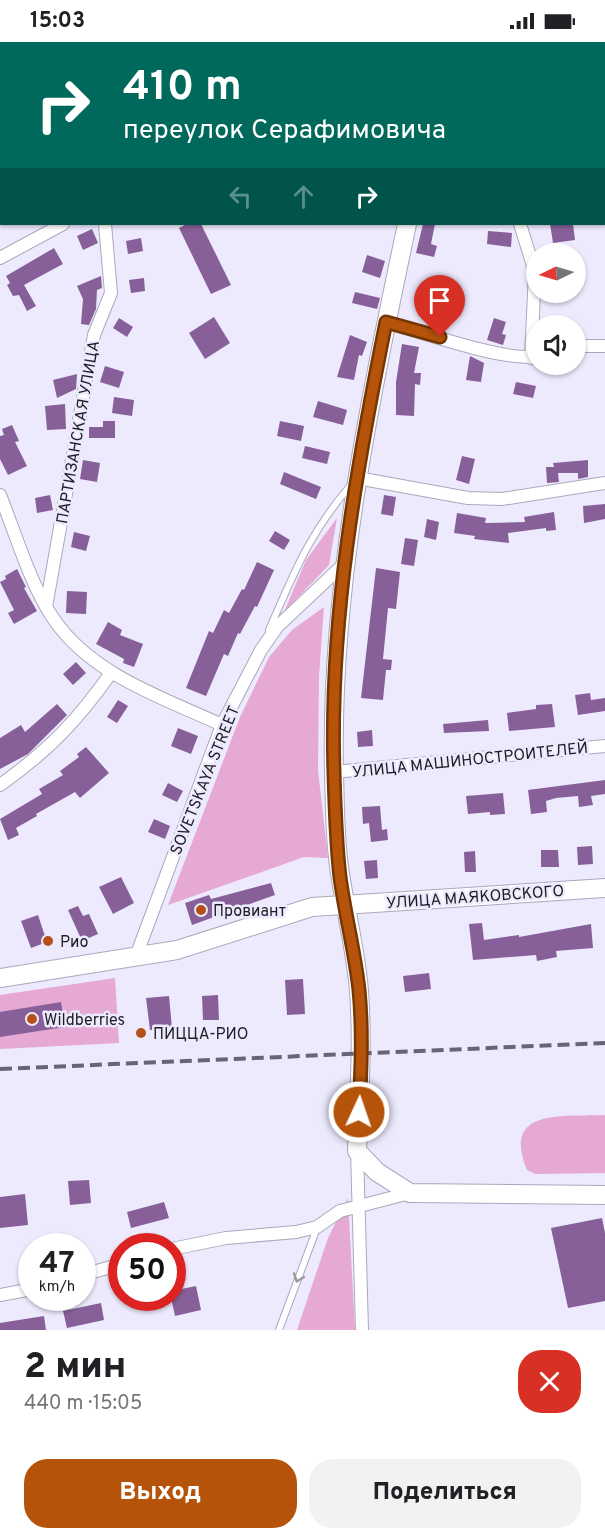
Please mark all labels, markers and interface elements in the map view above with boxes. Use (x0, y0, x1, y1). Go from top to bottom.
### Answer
text: 15:03 (30, 8, 85, 35)
text: 410 m (123, 62, 242, 115)
icon: right (24, 66, 102, 144)
text: переулок Серафимовича (123, 114, 446, 148)
icon: left (224, 180, 257, 213)
icon: ahead (287, 180, 320, 213)
icon: right (350, 180, 383, 213)
north arrow (526, 243, 586, 303)
map controls (526, 243, 586, 375)
pin (414, 275, 465, 337)
icon: arrive (423, 284, 456, 317)
button: sound (526, 315, 586, 375)
street label: ПАРТИЗАНСКАЯ УЛИЦА (53, 339, 105, 526)
street label: SOVETSKAYA STREET (167, 703, 245, 858)
street label: УЛИЦА МАШИНОСТРОИТЕЛЕЙ (351, 737, 589, 783)
street label: УЛИЦА МАЯКОВСКОГО (385, 882, 565, 914)
place label: Провиант (213, 902, 286, 922)
marker: Провиант (194, 903, 208, 917)
place label: Рио (60, 933, 89, 953)
marker: Рио (41, 934, 55, 948)
place label: Wildberries (44, 1011, 125, 1031)
marker: Wildberries (25, 1012, 39, 1026)
place label: ПИЦЦА-РИО (153, 1025, 249, 1045)
marker: ПИЦЦА-РИО (134, 1026, 148, 1040)
position arrow (327, 1080, 391, 1144)
speed limit sign: 50 (108, 1233, 186, 1311)
text: 47 (39, 1246, 75, 1283)
one-way arrow (293, 1272, 305, 1283)
text: km/h (39, 1278, 75, 1297)
text: 2 мин (24, 1345, 126, 1391)
button: close (518, 1350, 581, 1413)
text: 440 m · 15:05 (24, 1391, 142, 1417)
button: Выход (24, 1459, 297, 1528)
button: Поделиться (309, 1459, 581, 1528)

